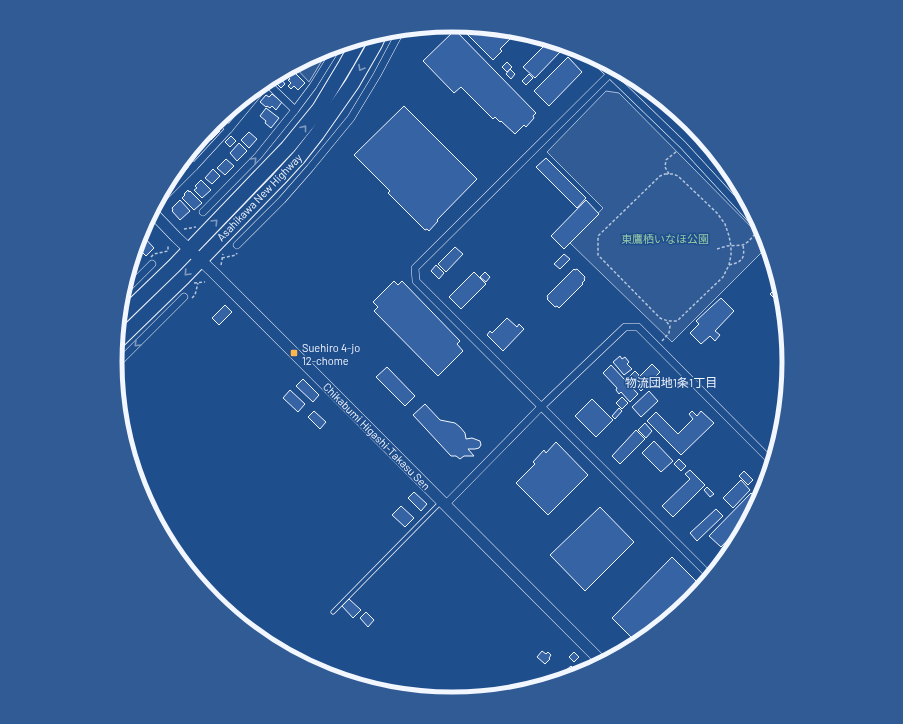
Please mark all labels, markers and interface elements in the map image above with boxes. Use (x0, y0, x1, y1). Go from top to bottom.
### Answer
one-way arrow (359, 64, 366, 71)
one-way arrow (299, 125, 306, 132)
street label: Asahikawa New Highway (214, 151, 304, 243)
one-way arrow (249, 157, 257, 165)
one-way arrow (210, 219, 218, 227)
park label: 東鷹栖いなほ公園 (621, 232, 709, 245)
one-way arrow (184, 268, 192, 276)
one-way arrow (134, 339, 142, 347)
place label: Suehiro 4-jo 12-chome (302, 341, 360, 367)
marker: Suehiro 4-jo 12-chome (289, 348, 299, 358)
district label: 物流団地1条1丁目 (625, 375, 717, 389)
street label: Chikabumi Higashi-Takasu Sen (321, 380, 433, 492)

